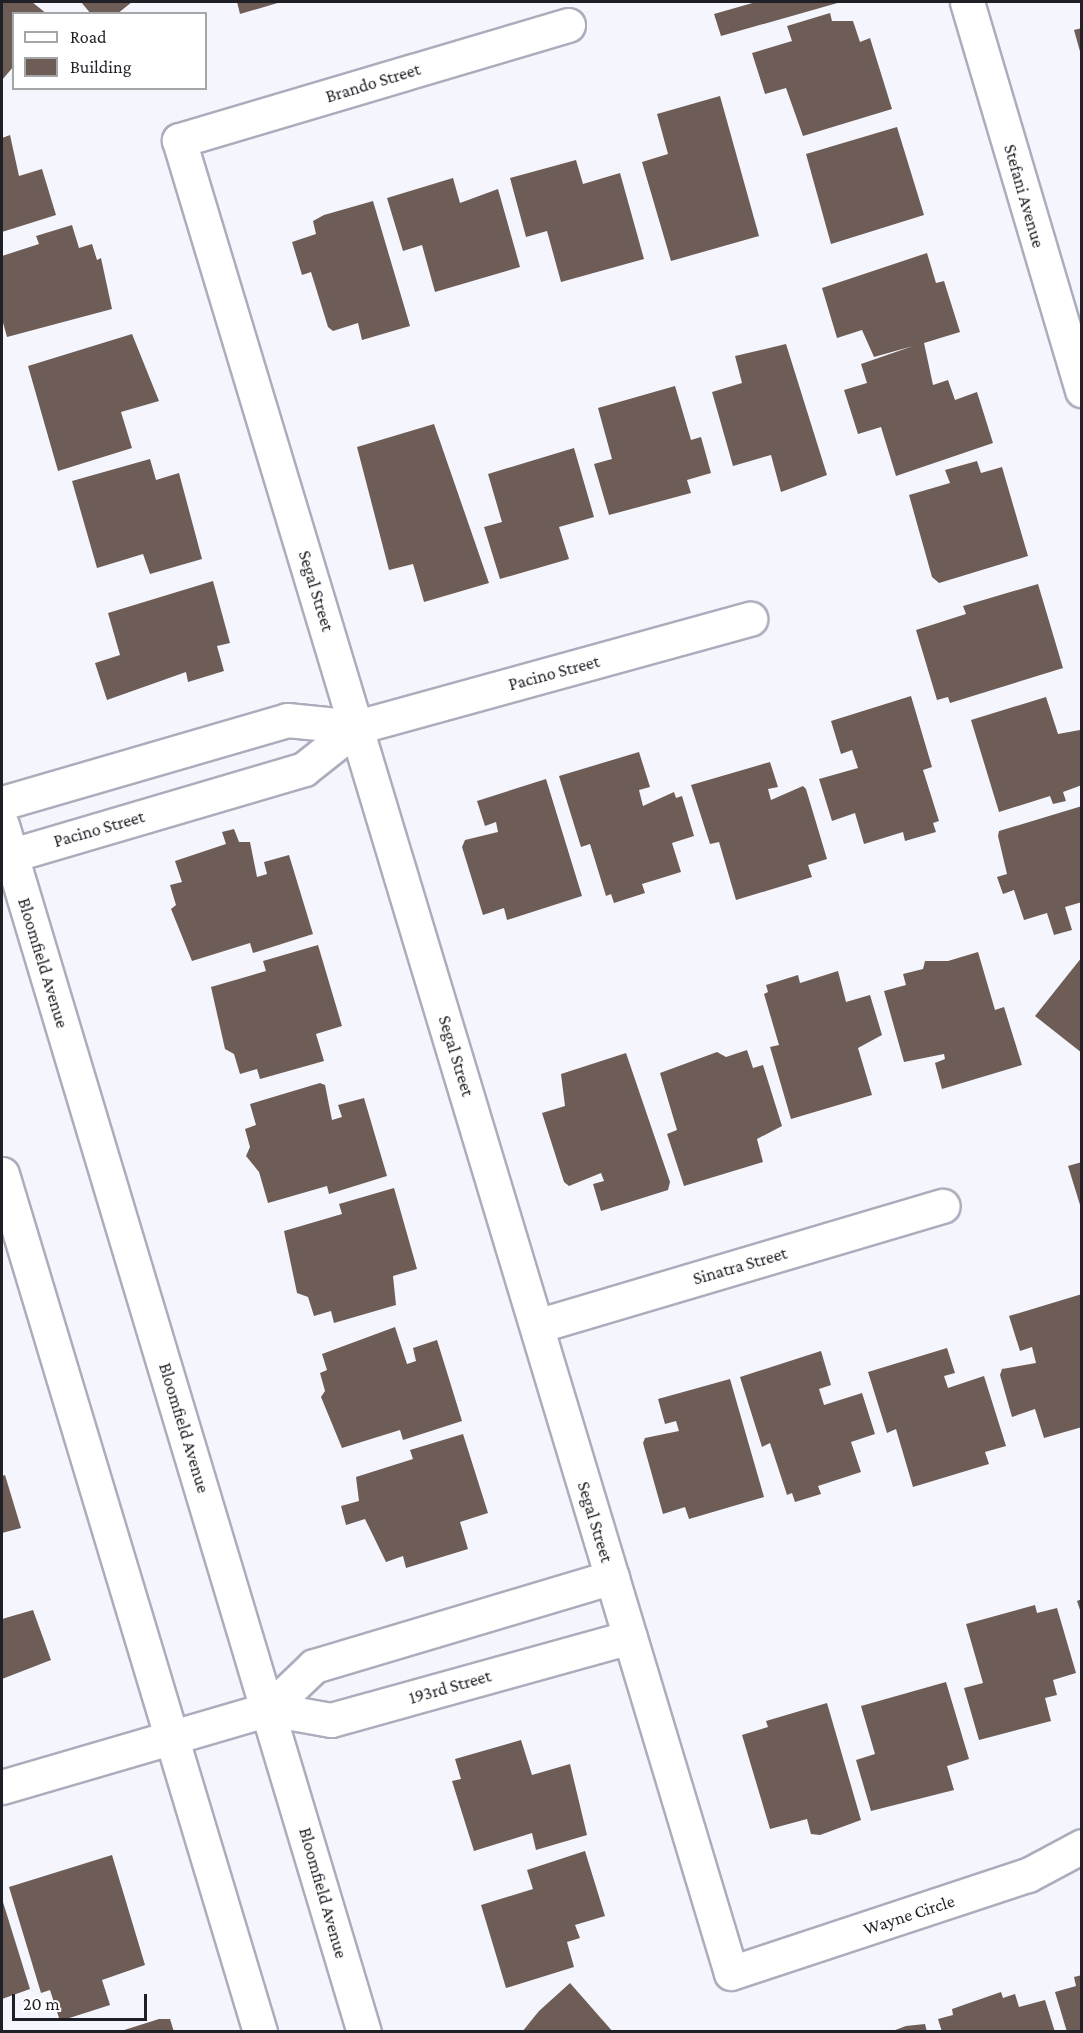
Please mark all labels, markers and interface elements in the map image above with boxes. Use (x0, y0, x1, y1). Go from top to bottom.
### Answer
legend (12, 12, 207, 90)
text: Road (70, 27, 107, 47)
text: Building (70, 57, 131, 77)
street label: Brando Street (323, 58, 423, 108)
street label: Stefani Avenue (999, 142, 1049, 250)
street label: Segal Street (293, 548, 339, 634)
street label: Pacino Street (506, 650, 602, 696)
street label: Pacino Street (51, 806, 147, 852)
street label: Bloomfield Avenue (13, 895, 73, 1031)
street label: Segal Street (433, 1013, 479, 1099)
street label: Sinatra Street (690, 1242, 790, 1290)
street label: Bloomfield Avenue (154, 1360, 214, 1496)
street label: Segal Street (572, 1479, 618, 1565)
street label: 193rd Street (406, 1665, 494, 1709)
street label: Bloomfield Avenue (294, 1825, 352, 1961)
street label: Wayne Circle (861, 1890, 957, 1940)
scale bar (15, 1982, 150, 2020)
text: 20 m (23, 1994, 60, 2014)

